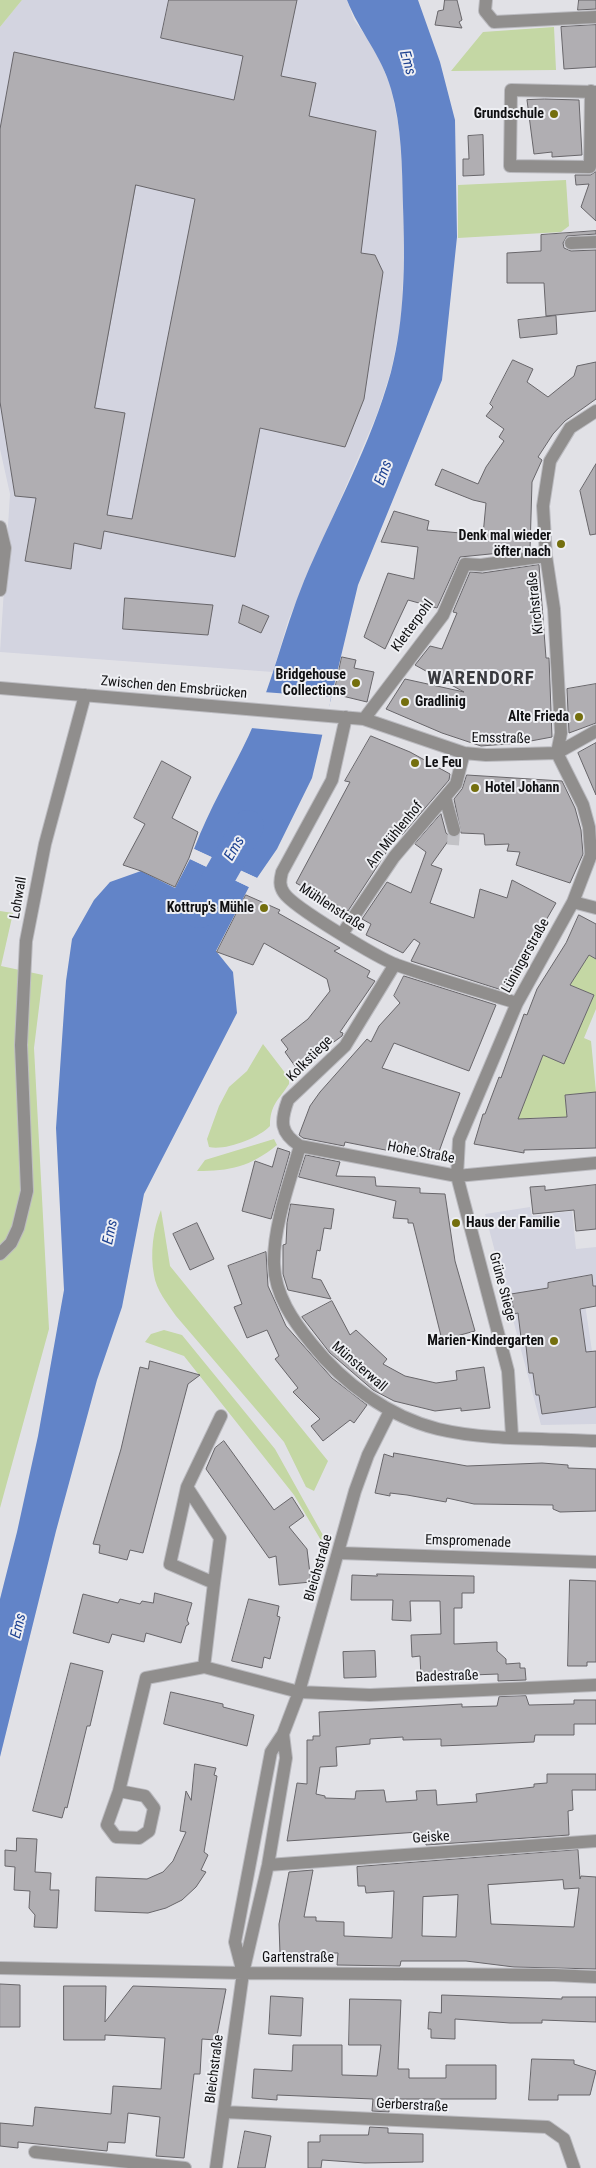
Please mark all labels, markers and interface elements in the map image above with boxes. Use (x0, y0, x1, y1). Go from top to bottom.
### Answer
water label: Ems (395, 49, 419, 77)
place label: Grundschule (474, 106, 544, 122)
marker: Grundschule (548, 108, 560, 120)
water label: Ems (371, 458, 397, 488)
place label: Denk mal wieder öfter nach (458, 528, 551, 560)
marker: Denk mal wieder öfter nach (555, 538, 567, 550)
street label: Kirchstraße (524, 571, 548, 635)
street label: Kletterpohl (388, 597, 438, 655)
place label: Bridgehouse Collections (276, 667, 346, 700)
district label: WARENDORF (426, 668, 536, 690)
street label: Zwischen den Emsbrücken (100, 673, 248, 703)
marker: Bridgehouse Collections (350, 677, 362, 689)
place label: Gradlinig (415, 694, 466, 710)
marker: Gradlinig (399, 696, 411, 708)
place label: Alte Frieda (508, 709, 569, 725)
marker: Alte Frieda (573, 711, 585, 723)
street label: Emsstraße (471, 730, 531, 748)
place label: Le Feu (425, 755, 462, 771)
marker: Le Feu (409, 757, 421, 769)
place label: Hotel Johann (485, 780, 559, 796)
marker: Hotel Johann (469, 782, 481, 794)
street label: Am Mühlenhof (363, 798, 427, 872)
water label: Ems (221, 834, 249, 864)
street label: Lohwall (7, 876, 31, 920)
street label: Mühlenstraße (296, 880, 368, 936)
place label: Kottrup's Mühle (167, 900, 254, 916)
marker: Kottrup's Mühle (258, 902, 270, 914)
street label: Lüningerstraße (499, 916, 553, 996)
street label: Kolkstiege (284, 1033, 336, 1085)
street label: Hohe Straße (386, 1138, 456, 1168)
place label: Haus der Familie (466, 1215, 560, 1231)
marker: Haus der Familie (450, 1217, 462, 1229)
water label: Ems (100, 1218, 122, 1246)
street label: Grüne Stiege (485, 1251, 519, 1323)
place label: Marien-Kindergarten (427, 1333, 544, 1349)
marker: Marien-Kindergarten (548, 1335, 560, 1347)
street label: Münsterwall (328, 1338, 390, 1396)
street label: Emspromenade (425, 1532, 511, 1552)
street label: Bleichstraße (301, 1533, 337, 1603)
water label: Ems (7, 1612, 31, 1640)
street label: Badestraße (415, 1668, 479, 1686)
street label: Geiske (412, 1828, 450, 1848)
street label: Gartenstraße (262, 1950, 334, 1966)
street label: Bleichstraße (202, 2034, 228, 2104)
street label: Gerberstraße (376, 2096, 448, 2116)

